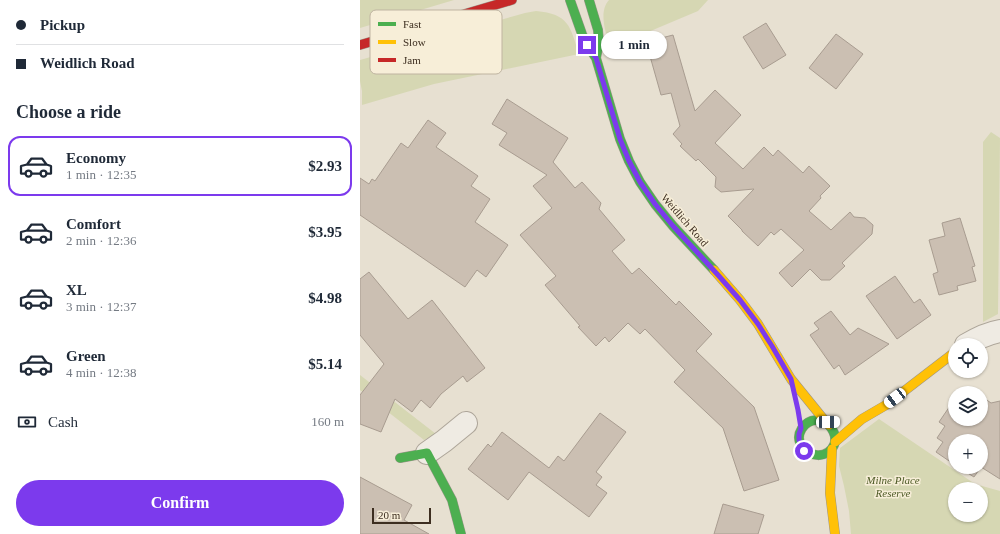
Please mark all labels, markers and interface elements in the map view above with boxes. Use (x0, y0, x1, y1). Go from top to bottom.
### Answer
legend (370, 10, 502, 74)
text: Pickup (40, 17, 85, 33)
text: Fast (403, 18, 421, 30)
callout: 1 min (601, 31, 667, 59)
text: Slow (403, 36, 426, 48)
route end (578, 36, 596, 54)
text: 1 min (618, 37, 650, 52)
text: Jam (403, 54, 421, 66)
text: Weidlich Road (40, 55, 135, 71)
text: Choose a ride (16, 102, 121, 122)
icon: car (18, 148, 54, 184)
text: Economy (66, 150, 126, 166)
text: $2.93 (308, 158, 342, 174)
text: 1 min · 12:35 (66, 167, 136, 182)
street label: Weidlich Road (659, 191, 711, 249)
icon: car (18, 214, 54, 250)
text: Comfort (66, 216, 121, 232)
text: $3.95 (308, 224, 342, 240)
text: 2 min · 12:36 (66, 233, 136, 248)
icon: car (18, 280, 54, 316)
text: XL (66, 282, 87, 298)
text: $4.98 (308, 290, 342, 306)
text: 3 min · 12:37 (66, 299, 136, 314)
map controls (948, 338, 988, 522)
button: locate (948, 338, 988, 378)
icon: car (18, 346, 54, 382)
text: Green (66, 348, 106, 364)
text: $5.14 (308, 356, 342, 372)
text: 4 min · 12:38 (66, 365, 136, 380)
car (882, 386, 908, 410)
button: layers (948, 386, 988, 426)
icon: cash (16, 411, 38, 433)
text: Cash (48, 414, 78, 430)
text: 160 m (311, 414, 344, 429)
car (816, 416, 840, 428)
button: + (948, 434, 988, 474)
route start (795, 442, 813, 460)
park label: Milne Place Reserve (865, 474, 920, 499)
button: Confirm (16, 480, 344, 526)
button: − (948, 482, 988, 522)
scale bar (372, 506, 431, 525)
text: 20 m (378, 509, 400, 521)

